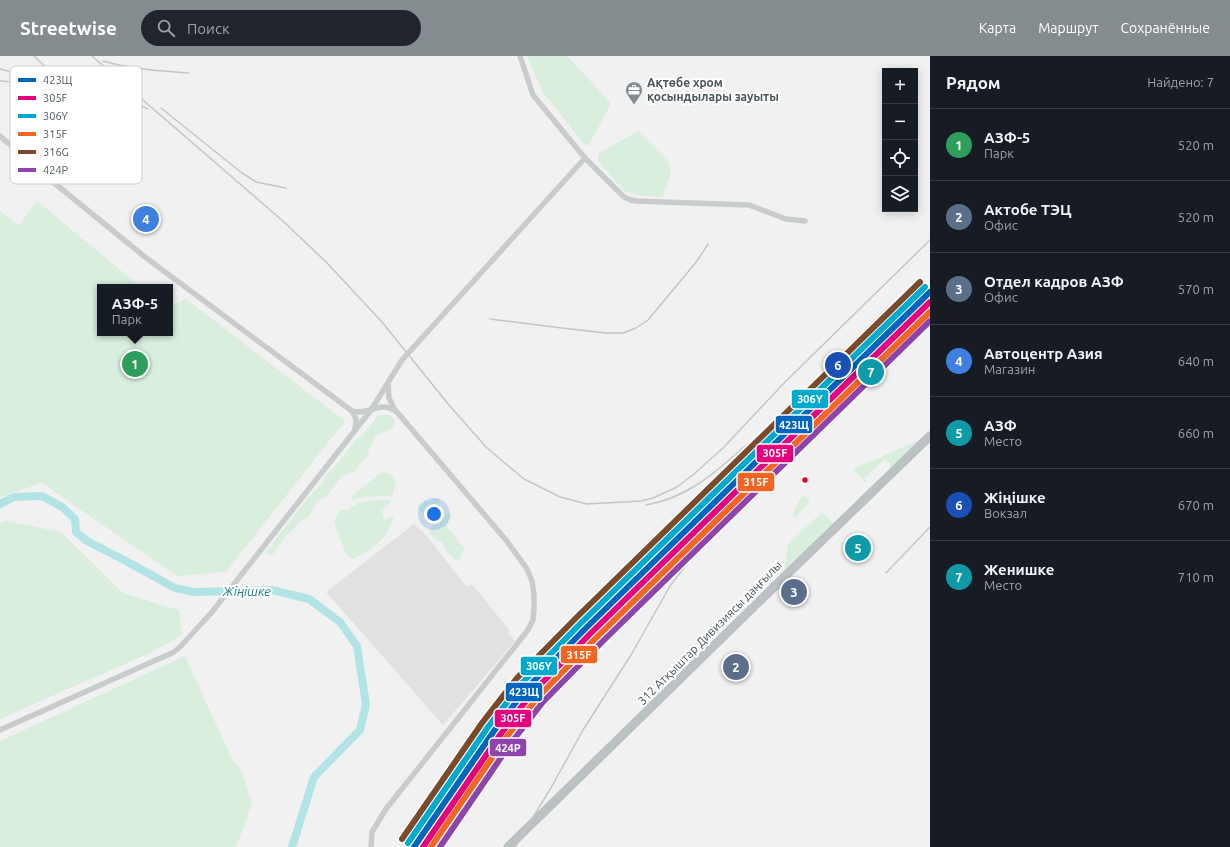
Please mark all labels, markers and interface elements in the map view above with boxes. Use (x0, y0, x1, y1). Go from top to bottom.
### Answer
search box (141, 10, 421, 46)
text: Streetwise (20, 17, 117, 39)
icon: search (155, 17, 177, 39)
text: Поиск (187, 20, 230, 37)
text: Карта (979, 20, 1016, 36)
text: Маршрут (1038, 20, 1099, 36)
text: Сохранённые (1121, 20, 1210, 36)
legend (10, 66, 142, 184)
map controls (882, 68, 918, 212)
button: + (882, 68, 918, 104)
text: Рядом (946, 73, 1001, 92)
text: 423Щ (43, 74, 73, 86)
text: Найдено: 7 (1147, 75, 1214, 89)
place label: Ақтөбе хром қосындылары зауыты (647, 76, 779, 103)
office icon: Ақтөбе хром қосындылары зауыты (624, 80, 644, 105)
text: 305F (43, 92, 68, 104)
button: − (882, 104, 918, 140)
text: 306Y (43, 110, 69, 122)
text: 315F (43, 128, 68, 140)
text: АЗФ-5 (984, 129, 1030, 146)
text: 1 (955, 138, 963, 152)
text: 520 m (1178, 138, 1214, 152)
button: locate (882, 140, 918, 176)
text: 316G (43, 146, 69, 158)
text: Парк (984, 146, 1014, 160)
text: 424Р (43, 164, 69, 176)
button: layers (882, 176, 918, 212)
text: Актобе ТЭЦ (984, 201, 1072, 218)
pin: 4 (133, 204, 159, 234)
text: 2 (955, 210, 963, 224)
text: 520 m (1178, 210, 1214, 224)
text: Офис (984, 218, 1018, 232)
text: Отдел кадров АЗФ (984, 273, 1124, 290)
text: 3 (955, 282, 963, 296)
text: 570 m (1178, 282, 1214, 296)
popup (97, 284, 173, 336)
text: Офис (984, 290, 1018, 304)
text: АЗФ-5 (112, 295, 158, 312)
text: Парк (112, 312, 142, 326)
text: Автоцентр Азия (984, 345, 1103, 362)
pin: 1 (122, 349, 148, 379)
pin: 6 (825, 350, 851, 380)
text: 4 (955, 354, 963, 368)
text: 640 m (1178, 354, 1214, 368)
pin: 7 (858, 357, 884, 387)
text: Магазин (984, 362, 1035, 376)
line badge: 306Y (791, 389, 829, 409)
text: 306Y (797, 393, 823, 405)
line badge: 423Щ (775, 415, 813, 434)
text: АЗФ (984, 417, 1017, 434)
text: 423Щ (779, 419, 809, 431)
text: 5 (955, 426, 963, 440)
text: 660 m (1178, 426, 1214, 440)
text: Место (984, 434, 1022, 448)
line badge: 305F (756, 444, 794, 463)
text: 305F (763, 447, 787, 459)
line badge: 315F (737, 472, 775, 492)
unlabelled marker (800, 475, 810, 485)
text: 315F (744, 476, 768, 488)
text: Жіңішке (984, 489, 1046, 506)
text: 6 (955, 498, 963, 512)
text: 670 m (1178, 498, 1214, 512)
your location (424, 504, 444, 524)
text: Вокзал (984, 506, 1027, 520)
pin: 5 (845, 533, 871, 563)
street label: 312 Атқыштар Дивизиясы даңғылы (635, 558, 785, 708)
text: Женишке (984, 561, 1054, 578)
text: 7 (955, 570, 963, 584)
text: 710 m (1178, 570, 1214, 584)
pin: 3 (781, 577, 807, 607)
text: Место (984, 578, 1022, 592)
water label: Жіңішке (222, 584, 271, 598)
line badge: 315F (560, 645, 598, 664)
text: 315F (567, 649, 591, 661)
pin: 2 (723, 652, 749, 682)
line badge: 306Y (520, 656, 558, 676)
text: 306Y (526, 660, 552, 672)
line badge: 423Щ (505, 682, 543, 702)
text: 423Щ (509, 686, 539, 698)
line badge: 305F (494, 709, 532, 728)
text: 305F (501, 712, 525, 724)
line badge: 424Р (489, 738, 527, 757)
text: 424Р (495, 742, 521, 754)

